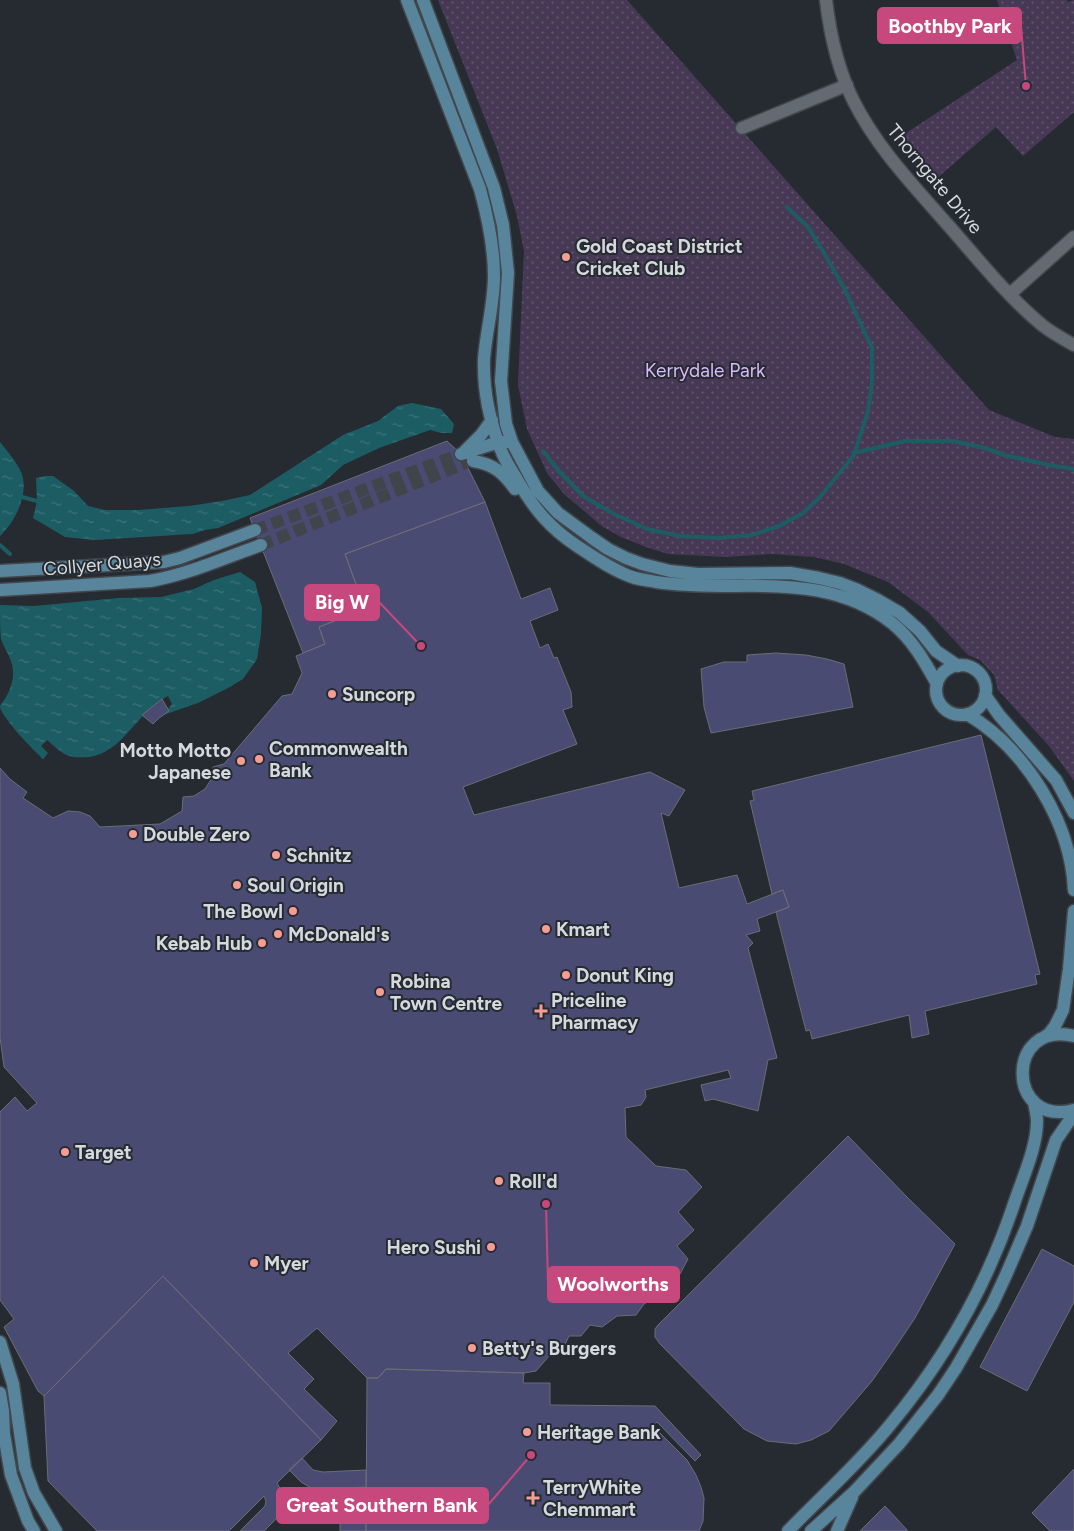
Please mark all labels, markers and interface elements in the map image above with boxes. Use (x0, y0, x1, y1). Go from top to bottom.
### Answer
callout: Boothby Park (878, 8, 1021, 43)
text: Boothby Park (888, 14, 1012, 38)
street label: Thorngate Drive (882, 119, 988, 239)
place label: Gold Coast District Cricket Club (576, 235, 743, 280)
marker: Gold Coast District Cricket Club (560, 251, 572, 263)
park label: Kerrydale Park (645, 359, 766, 382)
street label: Collyer Quays (42, 547, 162, 581)
callout: Big W (305, 585, 379, 620)
text: Big W (315, 590, 369, 614)
place label: Suncorp (342, 683, 415, 706)
marker: Suncorp (326, 688, 338, 700)
place label: Commonwealth Bank (269, 737, 408, 782)
place label: Motto Motto Japanese (120, 739, 231, 784)
marker: Commonwealth Bank (253, 753, 265, 765)
marker: Motto Motto Japanese (235, 755, 247, 767)
place label: Double Zero (143, 823, 250, 846)
marker: Double Zero (127, 828, 139, 840)
place label: Schnitz (286, 844, 351, 867)
marker: Schnitz (270, 849, 282, 861)
place label: Soul Origin (247, 874, 344, 897)
marker: Soul Origin (231, 879, 243, 891)
place label: The Bowl (203, 900, 283, 923)
marker: The Bowl (287, 905, 299, 917)
place label: Kmart (556, 918, 610, 941)
place label: McDonald's (288, 923, 390, 946)
marker: Kmart (540, 923, 552, 935)
marker: McDonald's (272, 928, 284, 940)
place label: Kebab Hub (156, 932, 252, 955)
marker: Kebab Hub (256, 937, 268, 949)
place label: Donut King (576, 964, 674, 987)
marker: Donut King (560, 969, 572, 981)
place label: Robina Town Centre (390, 970, 503, 1015)
marker: Robina Town Centre (374, 986, 386, 998)
place label: Priceline Pharmacy (551, 989, 638, 1034)
marker: Priceline Pharmacy (535, 1005, 547, 1017)
place label: Target (75, 1141, 132, 1164)
marker: Target (59, 1146, 71, 1158)
place label: Roll'd (509, 1170, 558, 1193)
marker: Roll'd (493, 1175, 505, 1187)
place label: Hero Sushi (386, 1236, 481, 1259)
marker: Hero Sushi (485, 1241, 497, 1253)
place label: Myer (264, 1252, 309, 1275)
marker: Myer (248, 1257, 260, 1269)
callout: Woolworths (548, 1267, 679, 1302)
text: Woolworths (557, 1272, 669, 1296)
place label: Betty's Burgers (482, 1337, 616, 1360)
marker: Betty's Burgers (466, 1342, 478, 1354)
place label: Heritage Bank (537, 1421, 662, 1444)
marker: Heritage Bank (521, 1426, 533, 1438)
place label: TerryWhite Chemmart (543, 1476, 642, 1521)
callout: Great Southern Bank (277, 1488, 488, 1523)
marker: TerryWhite Chemmart (527, 1492, 539, 1504)
text: Great Southern Bank (286, 1493, 478, 1517)

